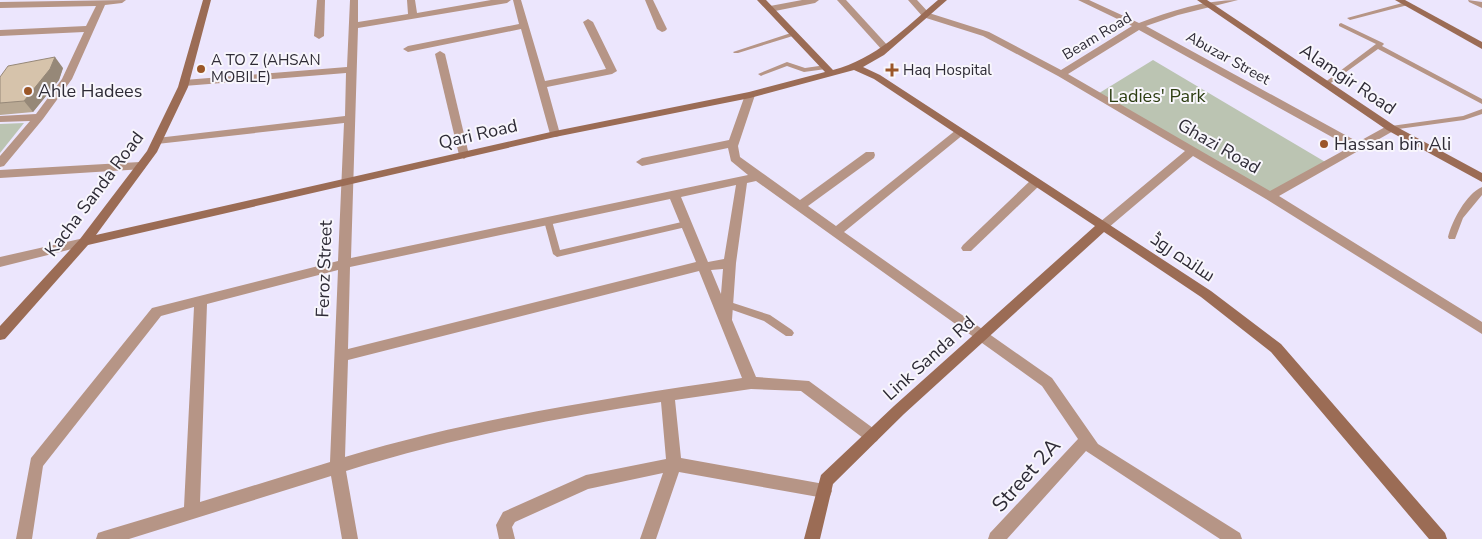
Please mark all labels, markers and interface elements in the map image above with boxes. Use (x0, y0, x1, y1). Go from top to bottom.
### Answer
street label: Beam Road (1059, 7, 1135, 65)
street label: Abuzar Street (1182, 27, 1274, 90)
street label: Alamgir Road (1295, 38, 1401, 120)
place label: A TO Z (AHSAN MOBILE) (211, 50, 321, 87)
place label: Haq Hospital (903, 60, 992, 80)
marker: A TO Z (AHSAN MOBILE) (195, 63, 207, 75)
marker: Haq Hospital (885, 63, 899, 77)
place label: Ahle Hadees (38, 79, 142, 103)
park label: Ladies' Park (1109, 84, 1206, 108)
marker: Ahle Hadees (22, 85, 34, 97)
street label: Qari Road (436, 113, 520, 155)
street label: Ghazi Road (1173, 113, 1265, 179)
street label: Kacha Sanda Road (39, 127, 149, 261)
place label: Hassan bin Ali (1334, 132, 1451, 156)
marker: Hassan bin Ali (1318, 138, 1330, 150)
street label: Feroz Street (310, 219, 338, 318)
street label: ساندہ روڈ (1146, 227, 1220, 287)
street label: Link Sanda Rd (878, 310, 980, 406)
street label: Street 2A (985, 432, 1067, 518)

